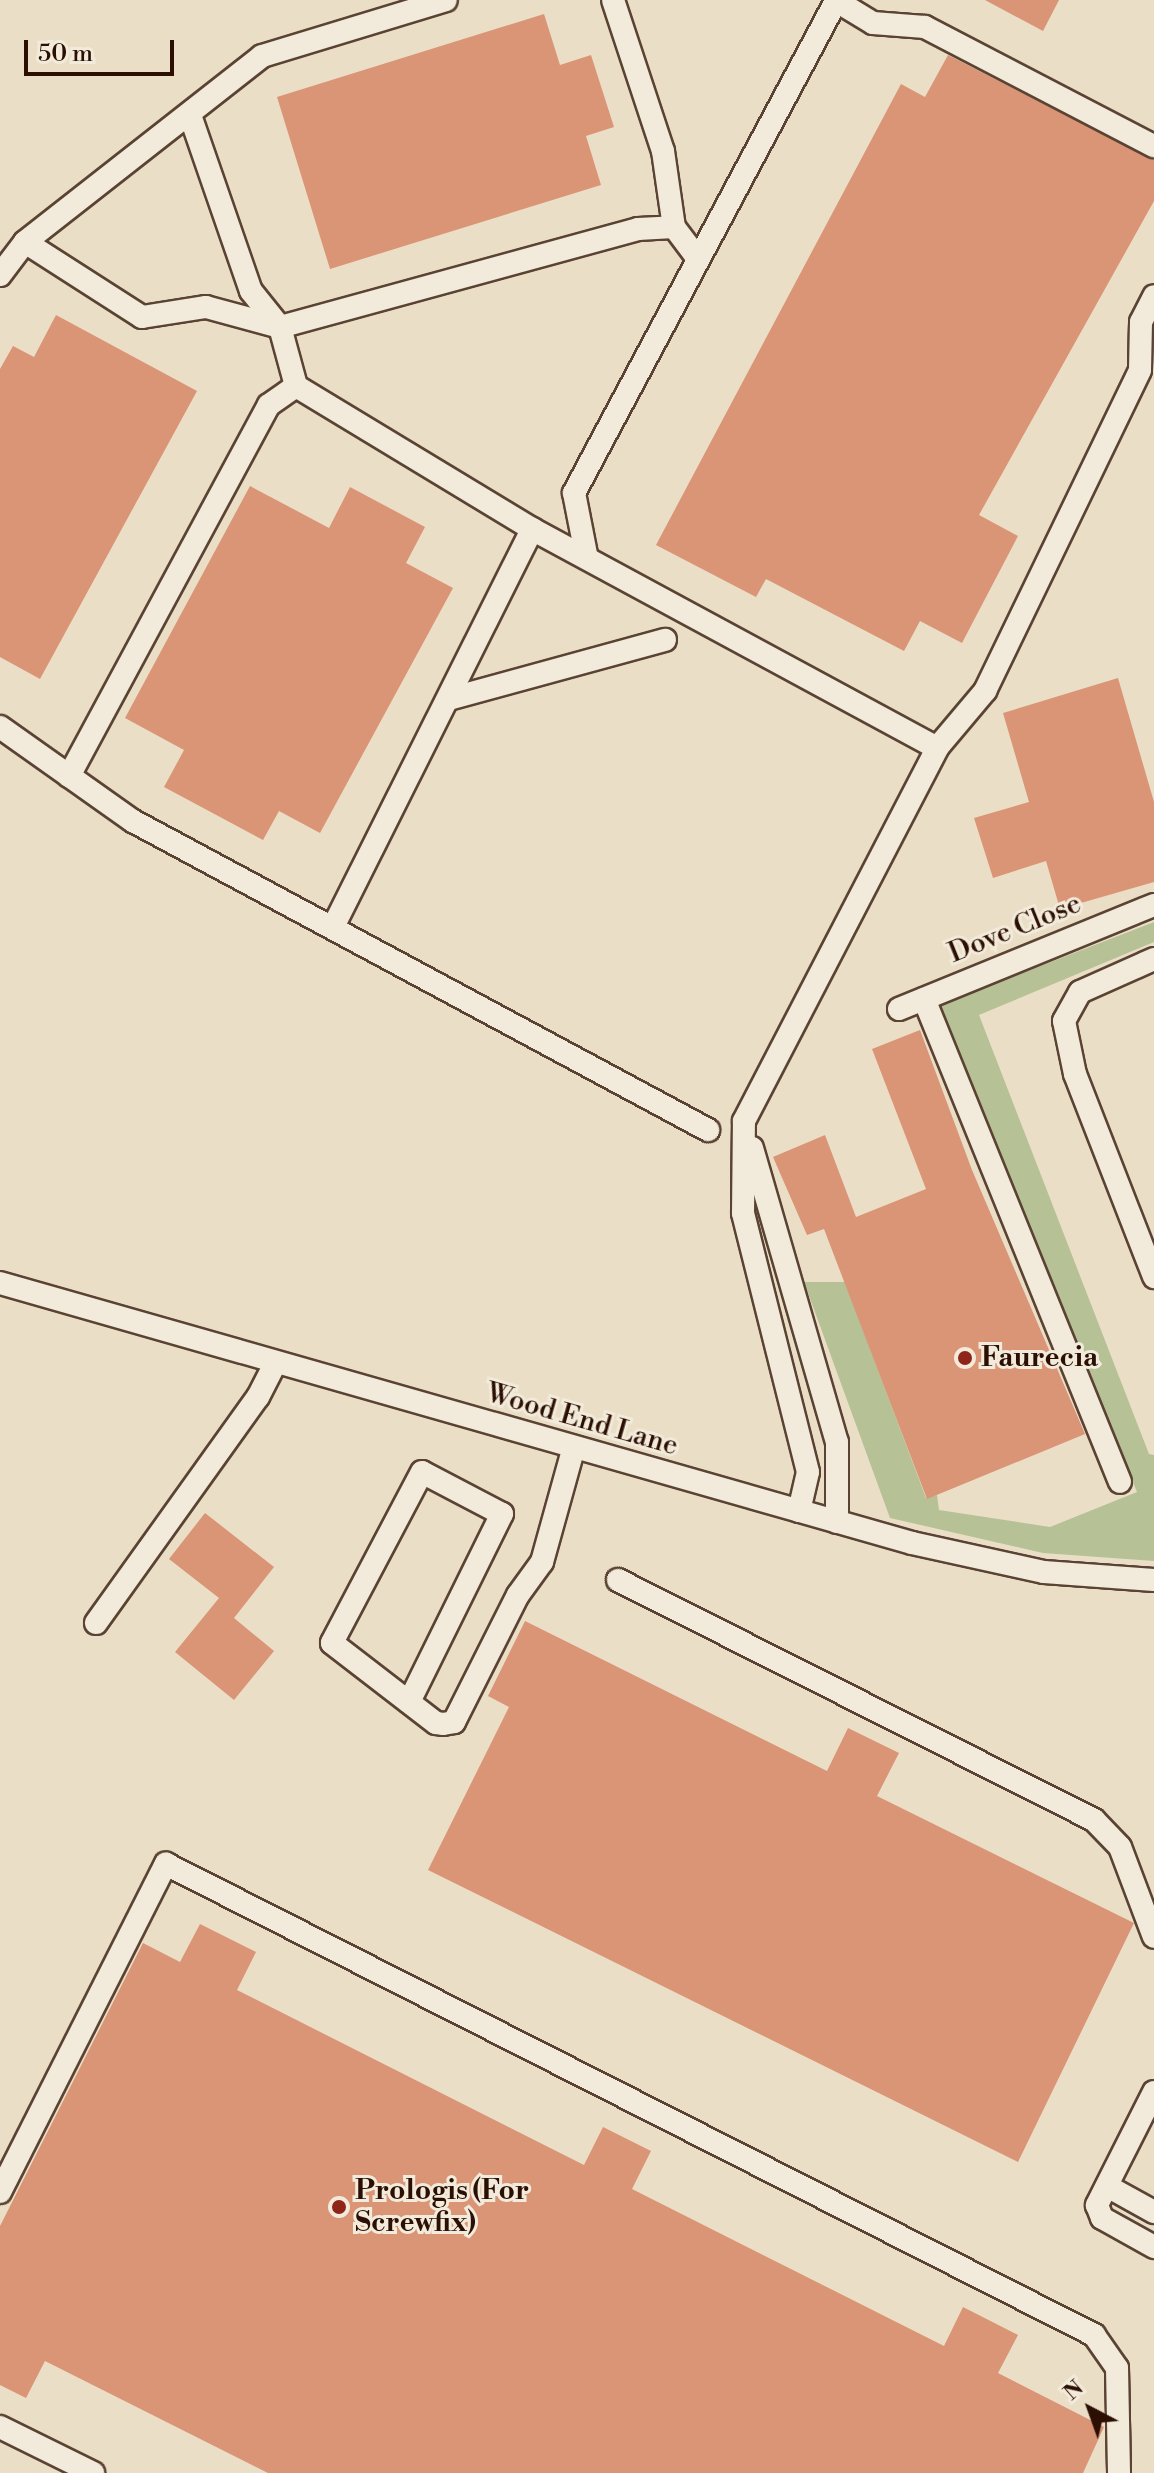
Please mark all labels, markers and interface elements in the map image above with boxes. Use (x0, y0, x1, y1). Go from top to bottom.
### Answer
scale bar (28, 24, 178, 74)
text: 50 m (38, 39, 93, 69)
street label: Dove Close (944, 887, 1086, 971)
place label: Faurecia (981, 1341, 1098, 1375)
marker: Faurecia (956, 1349, 974, 1367)
street label: Wood End Lane (482, 1377, 682, 1463)
place label: Prologis (For Screwfix) (355, 2174, 529, 2240)
marker: Prologis (For Screwfix) (330, 2198, 348, 2216)
north arrow (1050, 2369, 1130, 2449)
text: N (1059, 2375, 1089, 2406)

